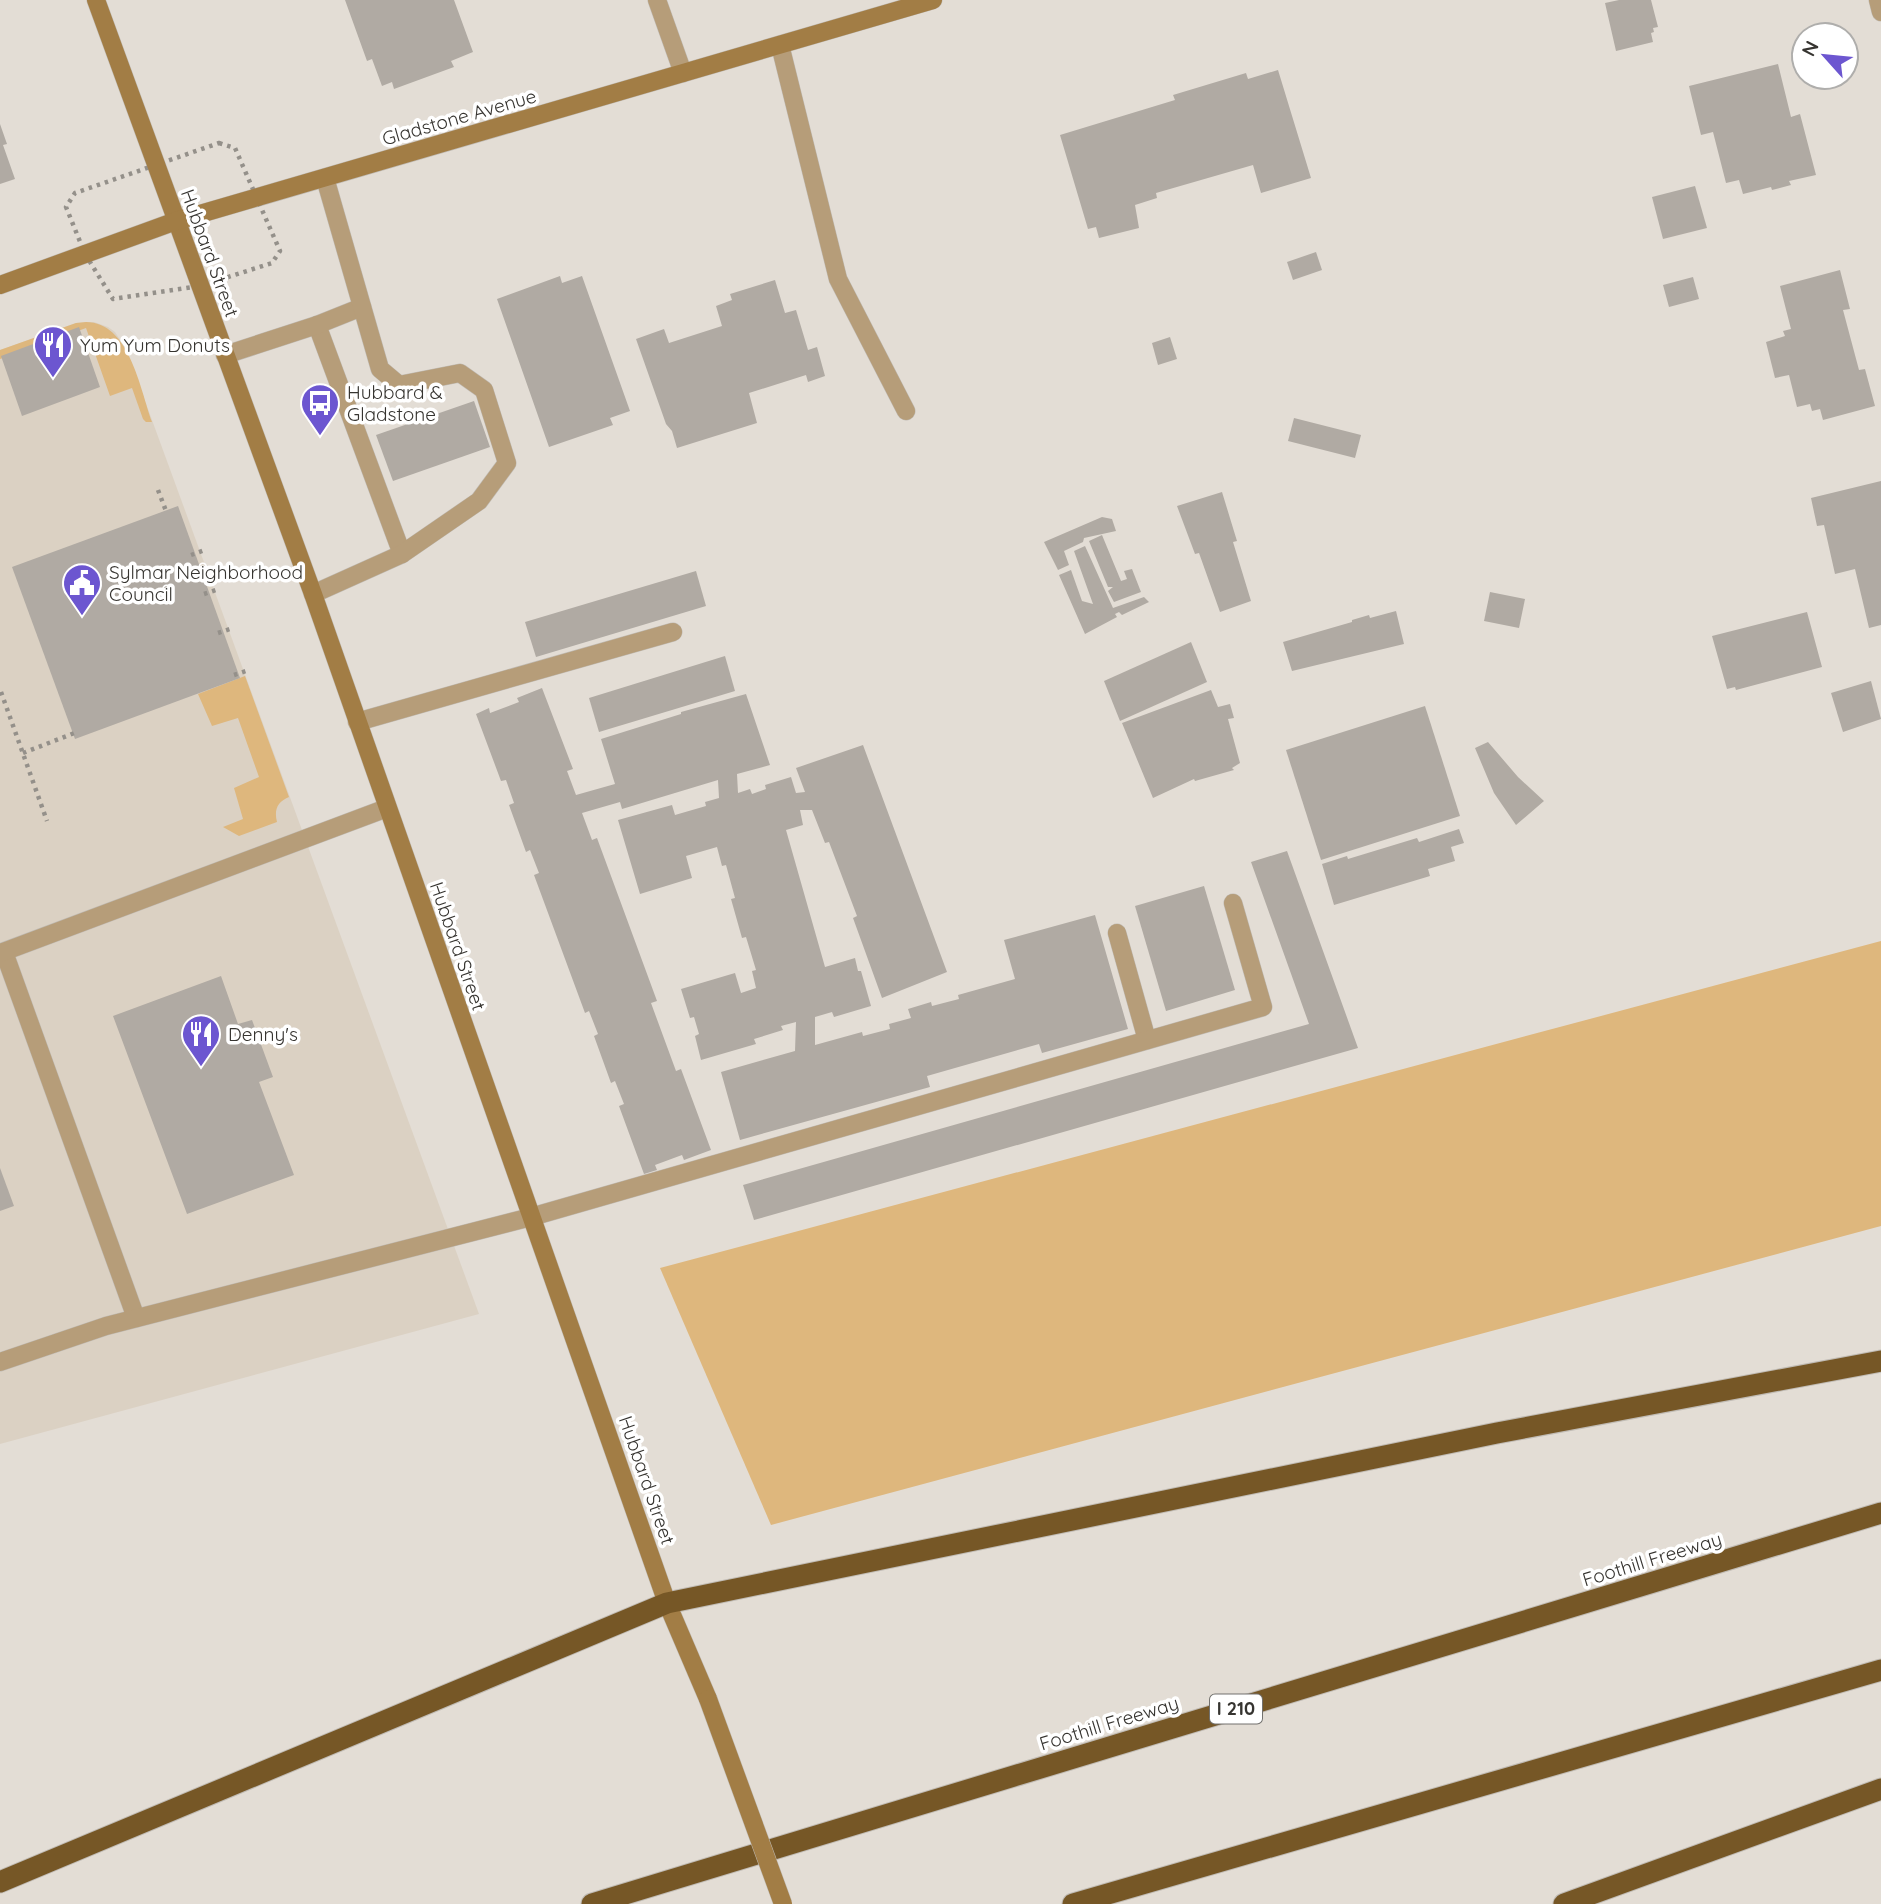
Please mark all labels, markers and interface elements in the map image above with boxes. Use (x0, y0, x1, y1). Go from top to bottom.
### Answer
north arrow (1790, 21, 1860, 91)
text: N (1796, 37, 1824, 60)
street label: Gladstone Avenue (379, 84, 539, 150)
street label: Hubbard Street (176, 186, 244, 320)
restaurant icon: Yum Yum Donuts (32, 324, 74, 379)
place label: Yum Yum Donuts (80, 333, 230, 357)
place label: Hubbard & Gladstone (347, 380, 443, 426)
bus stop icon: Hubbard & Gladstone (299, 382, 341, 437)
place label: Sylmar Neighborhood Council (109, 560, 303, 606)
public building icon: Sylmar Neighborhood Council (61, 562, 103, 617)
street label: Hubbard Street (425, 878, 491, 1014)
restaurant icon: Denny's (180, 1013, 222, 1068)
place label: Denny's (228, 1022, 298, 1046)
street label: Hubbard Street (614, 1412, 680, 1548)
street label: Foothill Freeway (1580, 1526, 1724, 1592)
street label: Foothill Freeway (1037, 1690, 1181, 1756)
road number: I 210 (1210, 1694, 1262, 1724)

